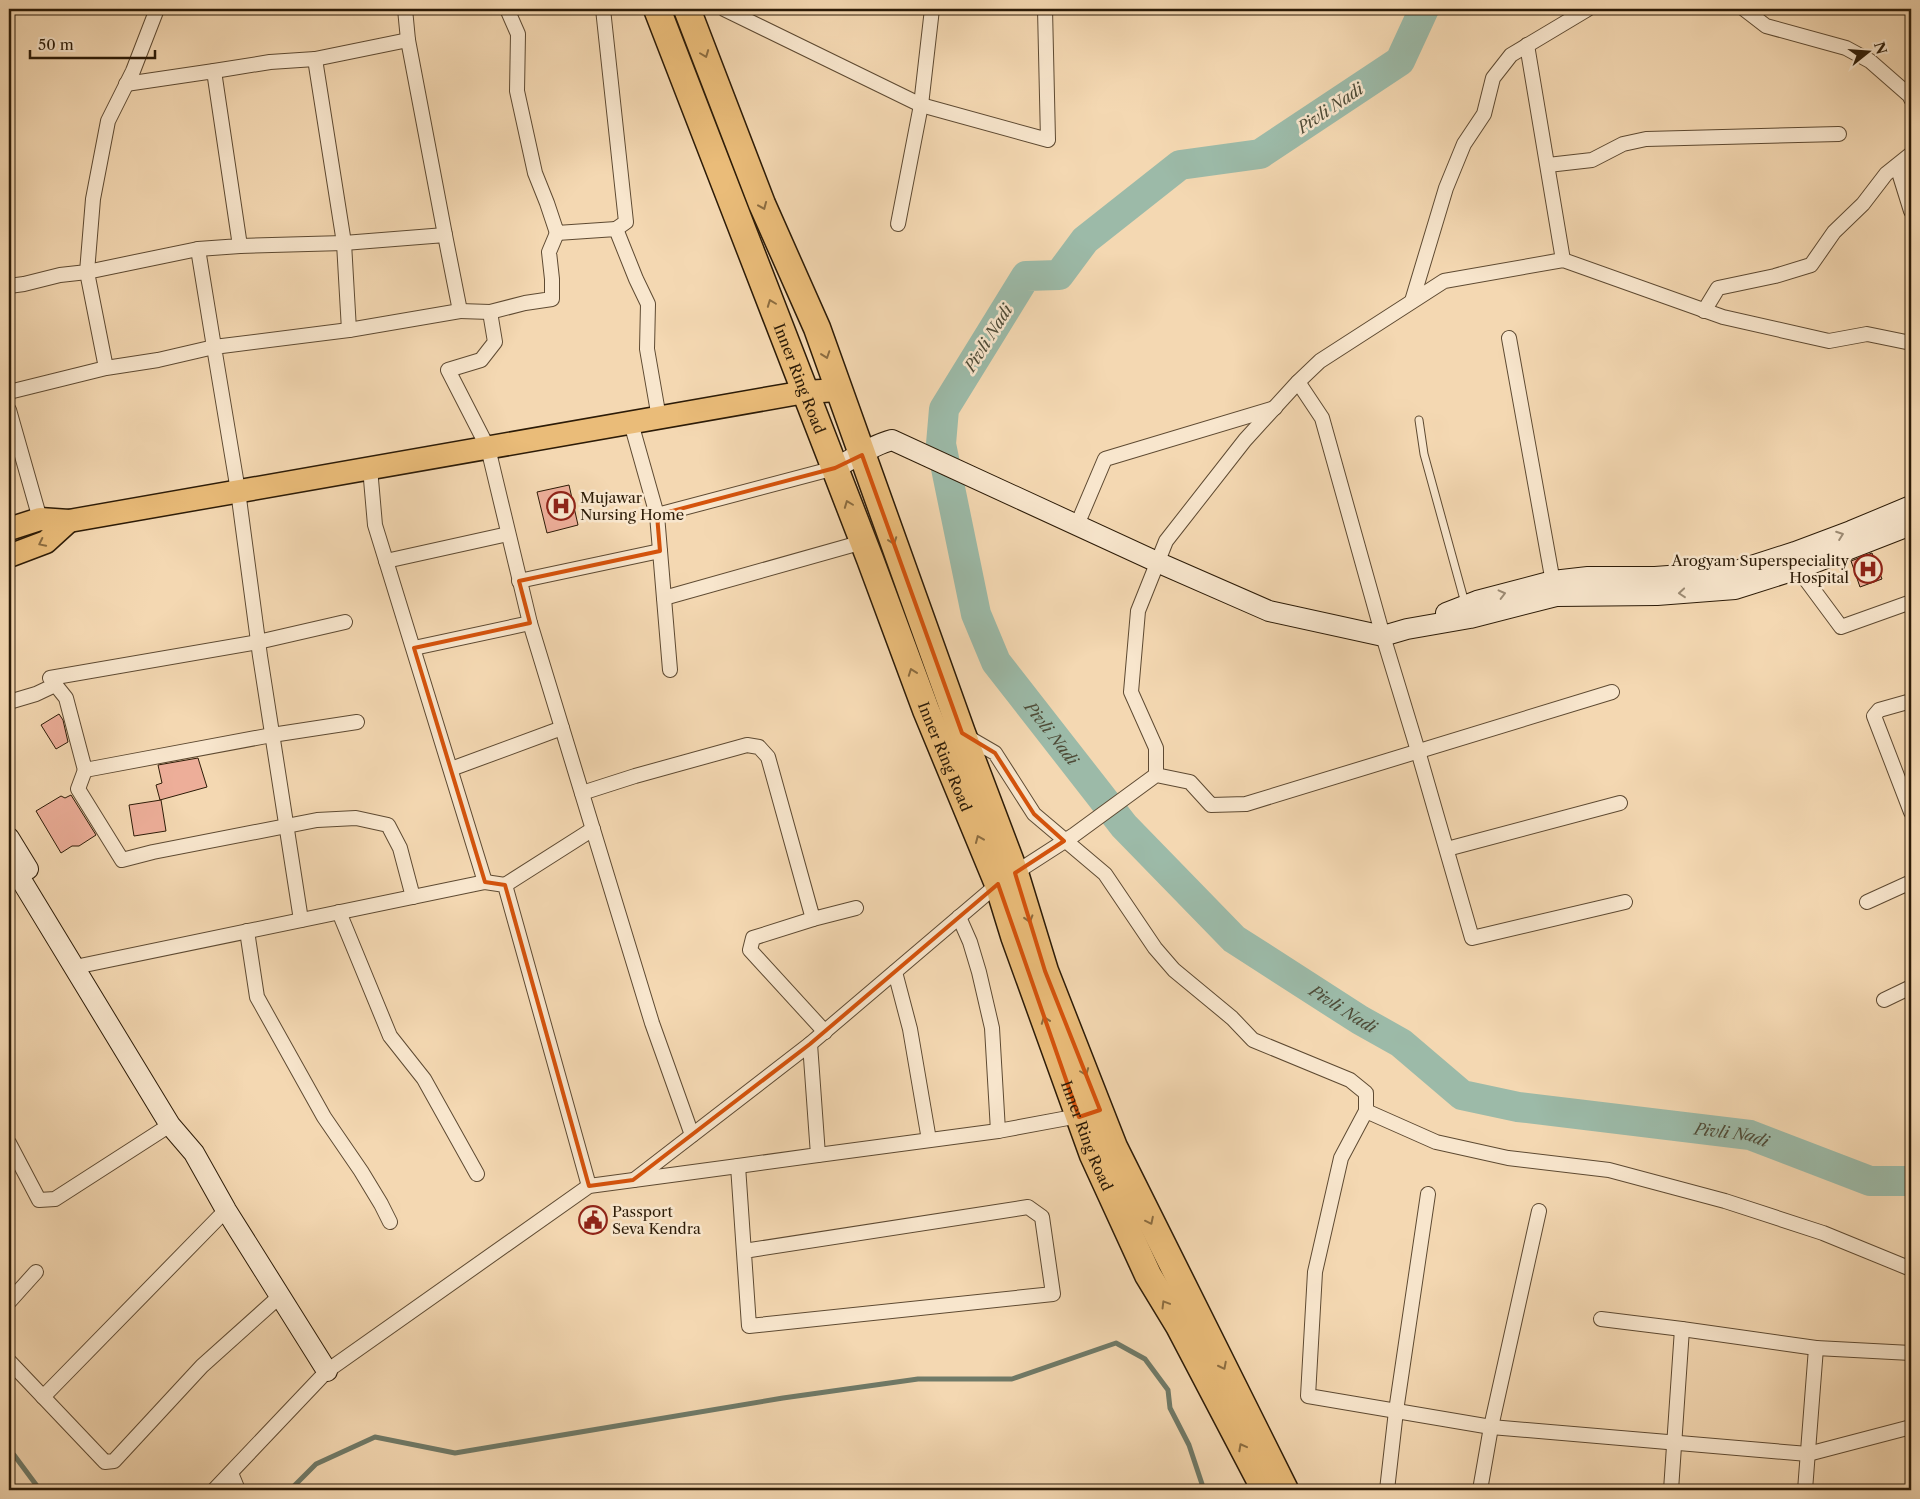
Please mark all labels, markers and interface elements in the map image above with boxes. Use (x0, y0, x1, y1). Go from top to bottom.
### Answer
scale bar (30, 28, 155, 60)
north arrow (1842, 28, 1892, 78)
text: 50 m (38, 35, 74, 54)
text: N (1870, 40, 1891, 57)
one-way arrow (698, 49, 709, 58)
water label: Pivli Nadi (1292, 78, 1368, 138)
one-way arrow (757, 201, 768, 210)
one-way arrow (767, 299, 777, 308)
water label: Pivli Nadi (959, 300, 1017, 377)
street label: Inner Ring Road (770, 320, 830, 436)
one-way arrow (821, 351, 831, 359)
place label: Mujawar Nursing Home (580, 488, 684, 524)
hospital icon: Mujawar Nursing Home (546, 491, 576, 521)
one-way arrow (844, 500, 854, 508)
one-way arrow (1836, 531, 1844, 541)
one-way arrow (38, 536, 47, 546)
one-way arrow (887, 537, 897, 545)
place label: Arogyam Superspeciality Hospital (1670, 551, 1850, 587)
hospital icon: Arogyam Superspeciality Hospital (1853, 554, 1883, 584)
one-way arrow (1678, 587, 1686, 598)
one-way arrow (1497, 589, 1506, 600)
one-way arrow (908, 668, 918, 677)
water label: Pivli Nadi (1019, 696, 1083, 770)
street label: Inner Ring Road (914, 699, 976, 814)
one-way arrow (975, 835, 986, 844)
one-way arrow (1024, 915, 1034, 923)
water label: Pivli Nadi (1304, 979, 1381, 1038)
one-way arrow (1041, 1016, 1051, 1024)
one-way arrow (1079, 1067, 1089, 1076)
street label: Inner Ring Road (1057, 1078, 1117, 1194)
water label: Pivli Nadi (1691, 1118, 1773, 1152)
place label: Passport Seva Kendra (612, 1202, 701, 1238)
public building icon: Passport Seva Kendra (578, 1205, 608, 1235)
one-way arrow (1144, 1215, 1154, 1224)
one-way arrow (1162, 1301, 1172, 1310)
one-way arrow (1216, 1361, 1227, 1370)
one-way arrow (1238, 1443, 1248, 1452)

